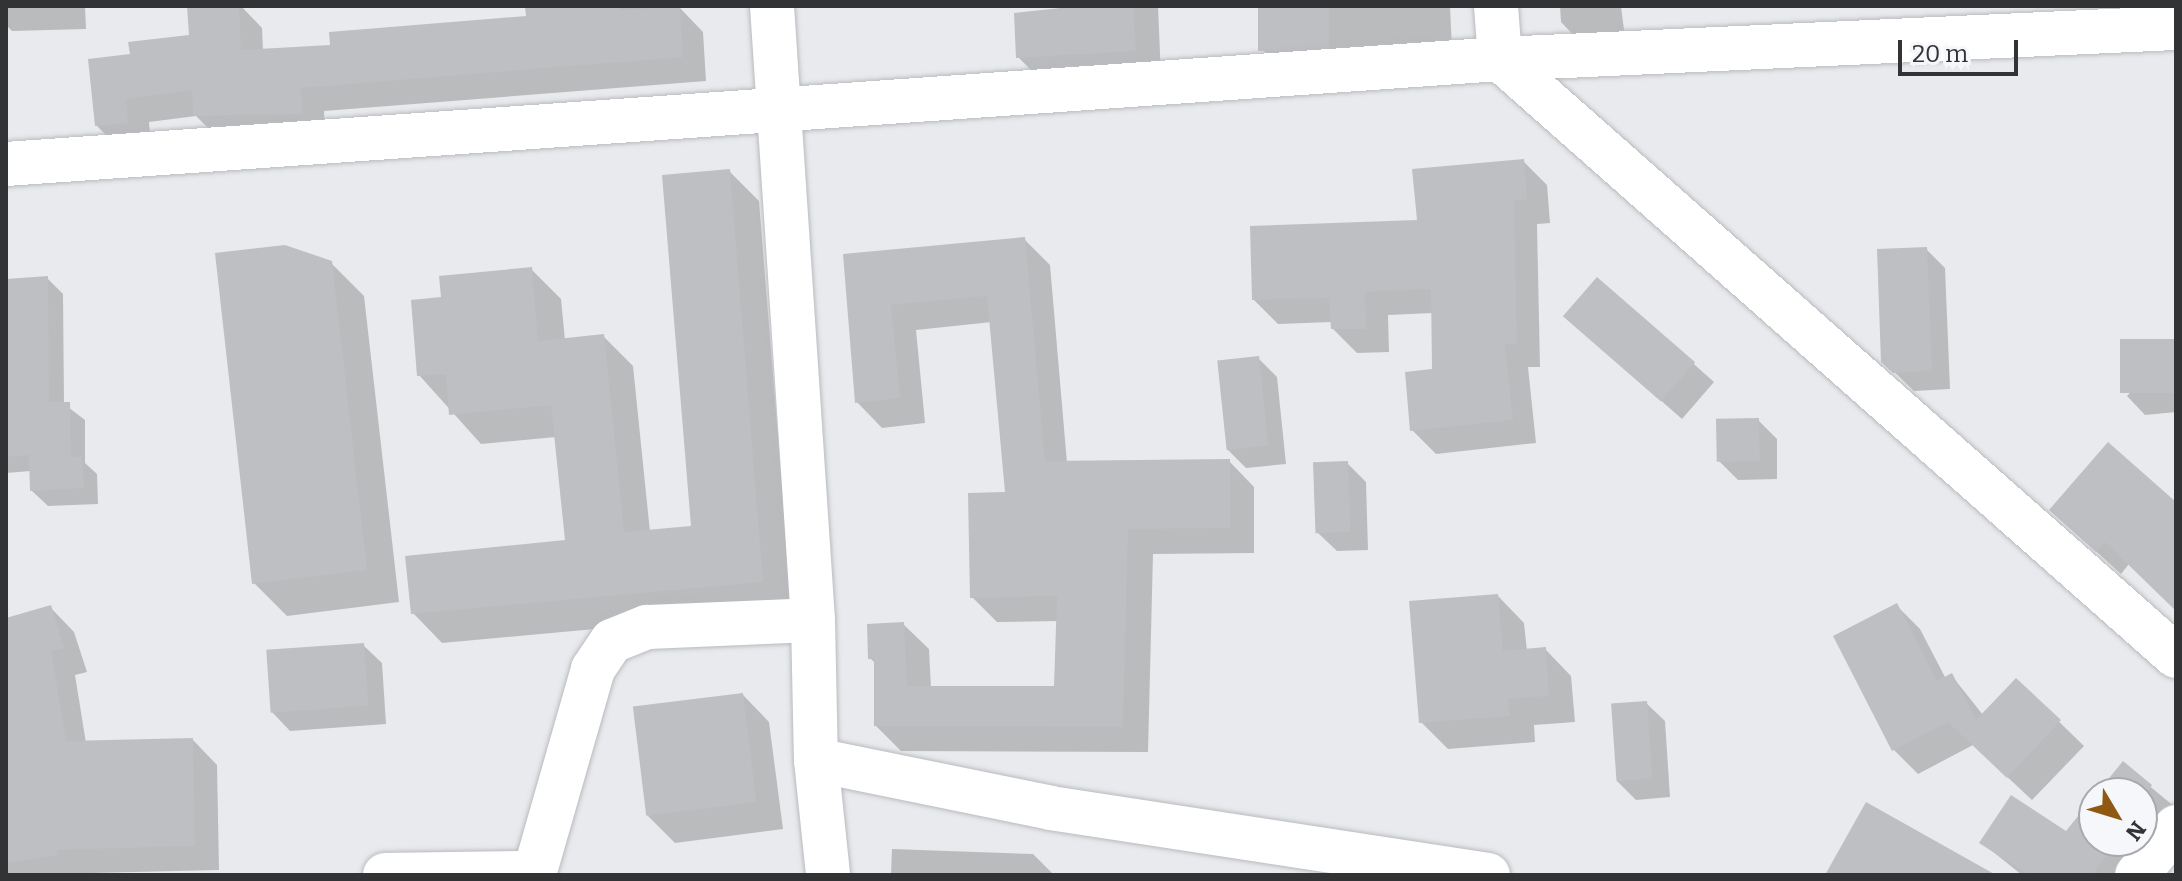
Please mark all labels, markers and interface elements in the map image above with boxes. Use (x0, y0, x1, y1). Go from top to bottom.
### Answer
scale bar (1902, 24, 2022, 74)
text: 20 m (1912, 40, 1968, 68)
north arrow (2078, 777, 2158, 857)
text: N (2120, 816, 2152, 846)

